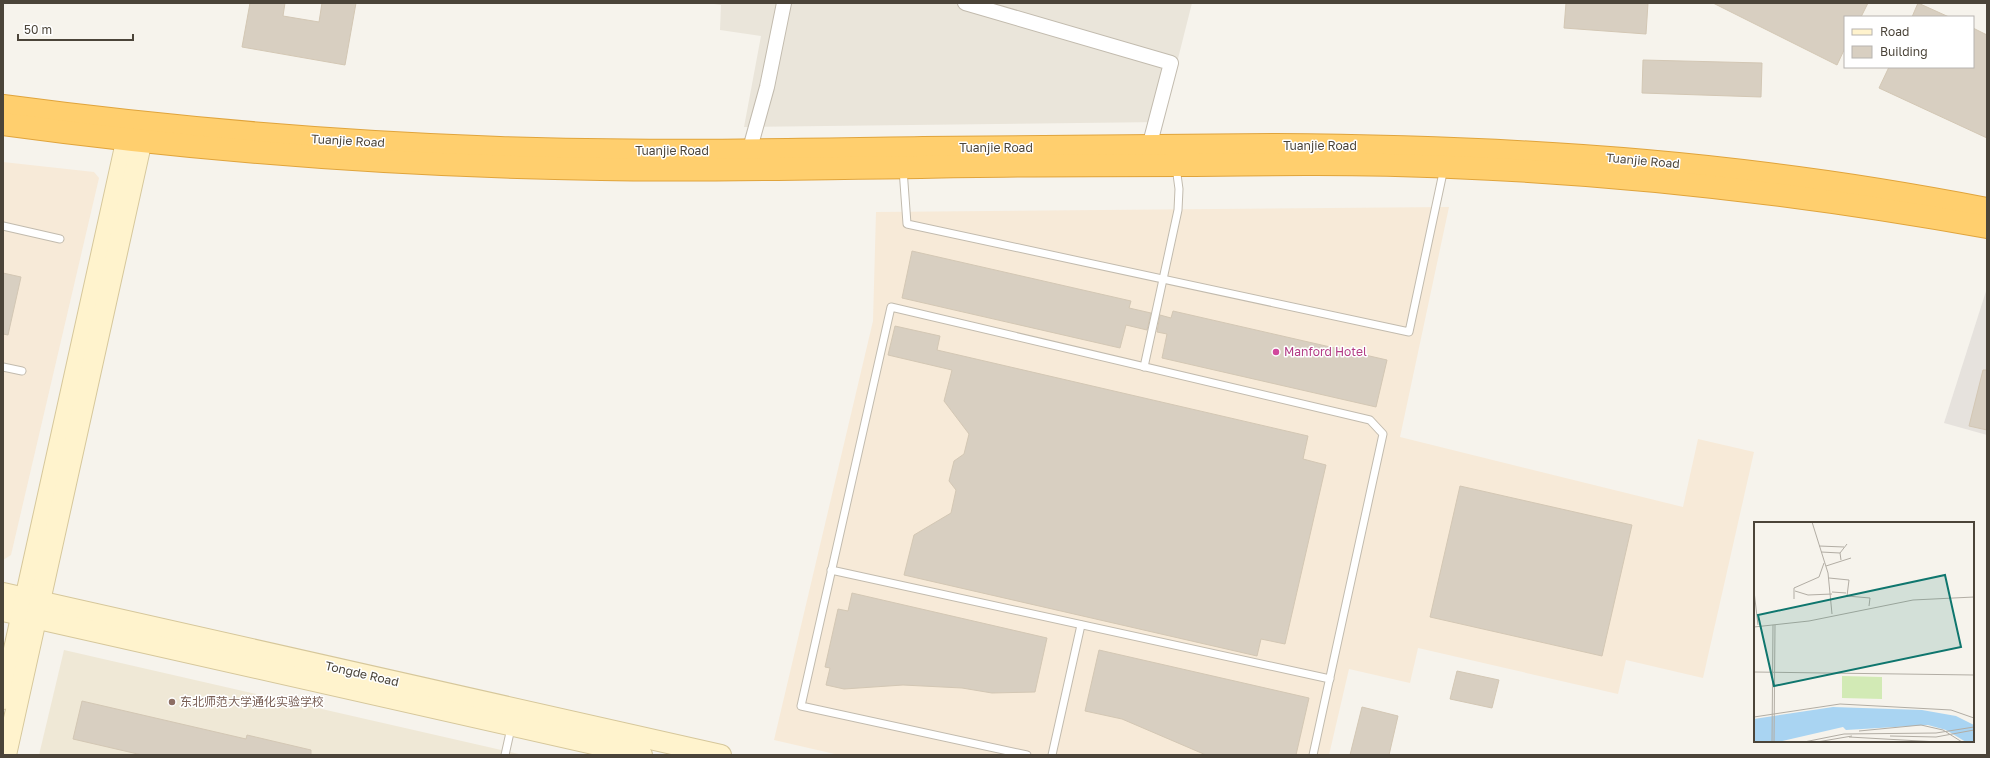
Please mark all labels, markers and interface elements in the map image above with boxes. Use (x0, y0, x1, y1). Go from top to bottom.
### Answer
scale bar (18, 16, 133, 42)
legend (1844, 16, 1974, 68)
text: 50 m (24, 22, 52, 37)
text: Road (1880, 24, 1909, 39)
text: Building (1880, 44, 1928, 59)
street label: Tuanjie Road (311, 131, 385, 150)
street label: Tuanjie Road (1283, 138, 1357, 153)
street label: Tuanjie Road (959, 140, 1033, 155)
street label: Tuanjie Road (635, 143, 709, 158)
street label: Tuanjie Road (1606, 150, 1680, 171)
place label: Manford Hotel (1284, 344, 1367, 359)
marker: Manford Hotel (1271, 347, 1281, 357)
inset map (1754, 522, 1974, 742)
street label: Tongde Road (324, 658, 400, 689)
place label: 东北师范大学通化实验学校 (180, 694, 324, 709)
marker: 东北师范大学通化实验学校 (167, 697, 177, 707)

